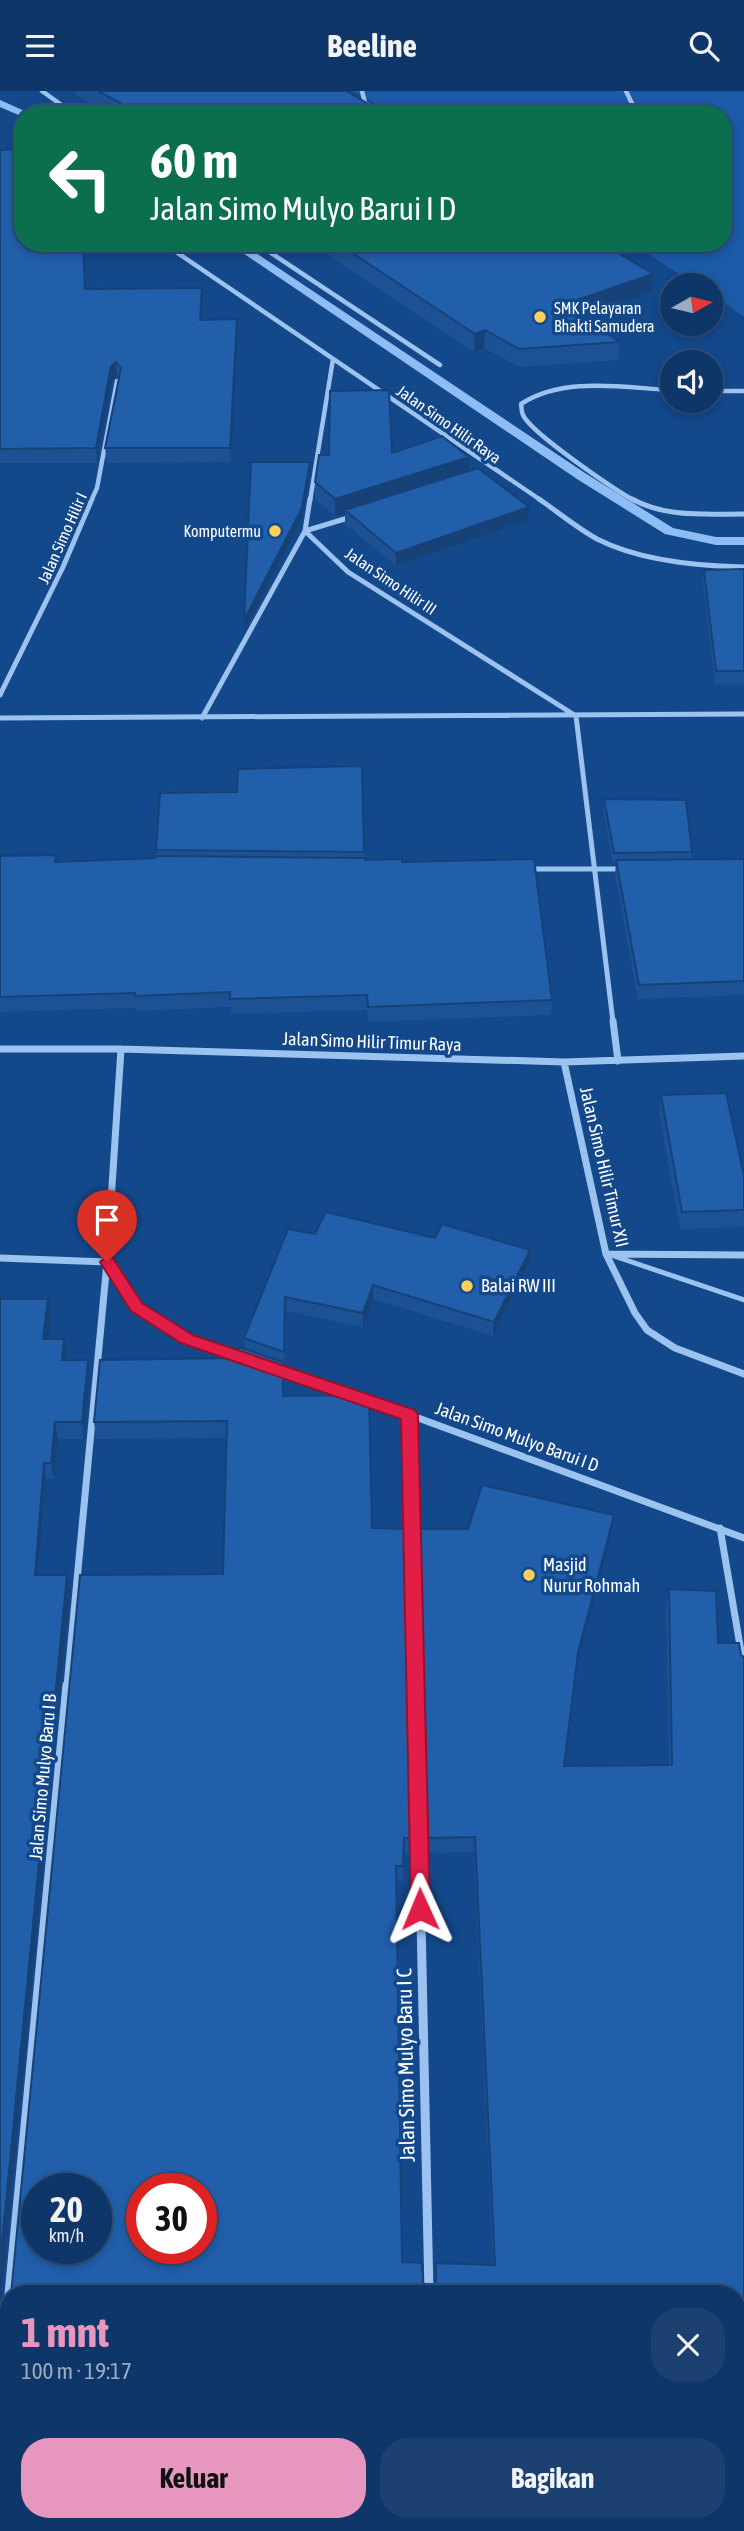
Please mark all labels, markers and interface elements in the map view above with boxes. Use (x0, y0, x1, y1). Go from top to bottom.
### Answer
icon: menu (21, 27, 59, 65)
text: Beeline (327, 27, 417, 64)
icon: search (685, 27, 723, 65)
text: 60 m (150, 132, 238, 188)
icon: left (35, 133, 126, 224)
text: Jalan Simo Mulyo Barui I D (150, 190, 456, 227)
north arrow (660, 273, 723, 336)
map controls (660, 273, 723, 413)
place label: SMK Pelayaran Bhakti Samudera (554, 299, 654, 335)
marker: SMK Pelayaran Bhakti Samudera (532, 309, 548, 325)
button: sound (660, 350, 723, 413)
street label: Jalan Simo Hilir Raya (393, 381, 505, 467)
street label: Jalan Simo Hilir I (34, 490, 90, 586)
place label: Komputermu (183, 522, 261, 541)
marker: Komputermu (267, 523, 283, 539)
street label: Jalan Simo Hilir III (342, 544, 440, 618)
street label: Jalan Simo Hilir Timur Raya (282, 1028, 462, 1055)
street label: Jalan Simo Hilir Timur XII (576, 1085, 633, 1249)
pin (77, 1190, 137, 1262)
icon: arrive (88, 1201, 126, 1239)
place label: Balai RW III (481, 1275, 556, 1296)
marker: Balai RW III (459, 1278, 475, 1294)
street label: Jalan Simo Mulyo Barui I D (433, 1397, 602, 1476)
place label: Masjid Nurur Rohmah (543, 1554, 640, 1596)
marker: Masjid Nurur Rohmah (521, 1567, 537, 1583)
street label: Jalan Simo Mulyo Baru I B (25, 1693, 60, 1861)
position arrow (383, 1872, 457, 1946)
street label: Jalan Simo Mulyo Baru I C (391, 1967, 419, 2162)
speed limit sign: 30 (126, 2173, 217, 2264)
text: 20 (50, 2189, 83, 2229)
text: km/h (49, 2225, 84, 2246)
text: 1 mnt (21, 2308, 109, 2356)
button: close (651, 2308, 725, 2382)
text: 100 m · 19:17 (21, 2358, 132, 2384)
button: Keluar (21, 2438, 366, 2518)
button: Bagikan (380, 2438, 725, 2518)

